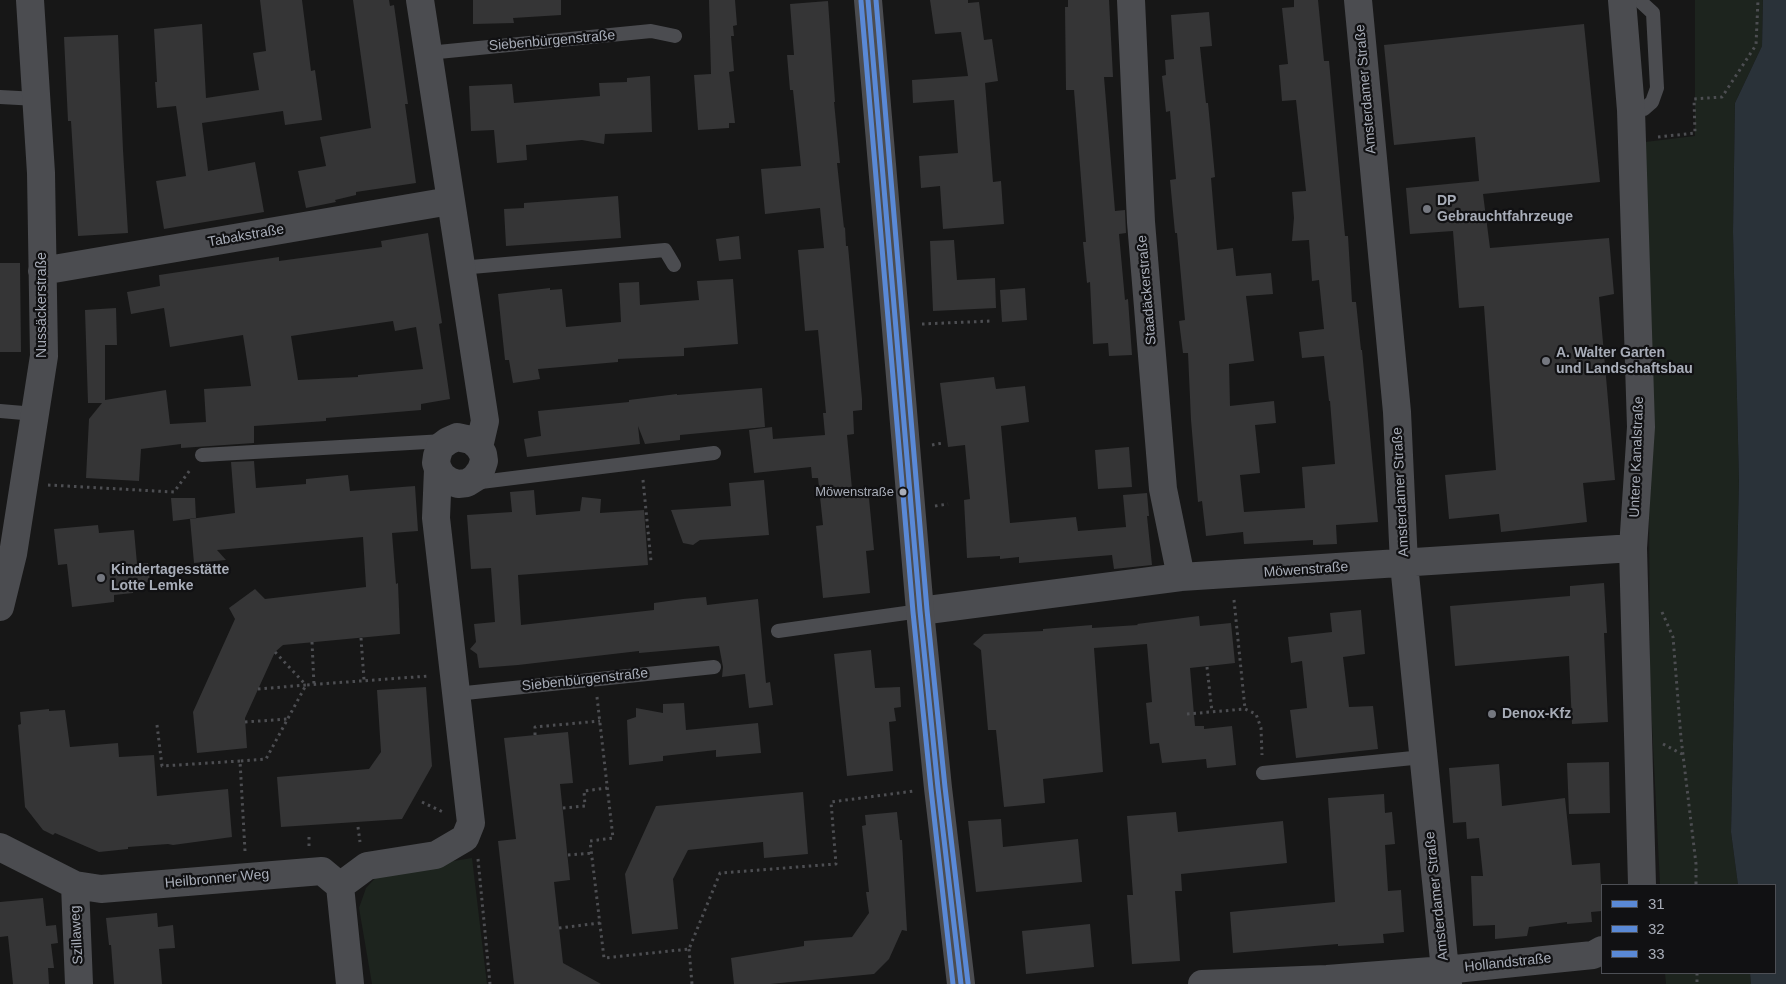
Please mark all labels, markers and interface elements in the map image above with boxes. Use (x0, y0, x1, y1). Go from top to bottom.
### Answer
street label: Amsterdamer Straße (1352, 24, 1380, 154)
street label: Siebenbürgenstraße (488, 27, 616, 55)
place label: DP Gebrauchtfahrzeuge (1437, 193, 1573, 226)
marker: DP Gebrauchtfahrzeuge (1421, 203, 1433, 215)
street label: Tabakstraße (207, 221, 285, 251)
street label: Staadäckerstraße (1134, 234, 1160, 346)
street label: Nussäckerstraße (34, 252, 50, 358)
place label: A. Walter Garten und Landschaftsbau (1556, 345, 1693, 378)
marker: A. Walter Garten und Landschaftsbau (1540, 355, 1552, 367)
street label: Untere Kanalstraße (1626, 396, 1648, 518)
street label: Amsterdamer Straße (1389, 427, 1413, 557)
place label: Möwenstraße (815, 484, 894, 500)
marker: Möwenstraße (898, 487, 908, 497)
street label: Möwenstraße (1263, 559, 1349, 581)
place label: Kindertagesstätte Lotte Lemke (111, 562, 229, 594)
marker: Kindertagesstätte Lotte Lemke (95, 572, 107, 584)
street label: Siebenbürgenstraße (521, 665, 649, 695)
place label: Denox-Kfz (1502, 706, 1571, 722)
marker: Denox-Kfz (1486, 708, 1498, 720)
street label: Amsterdamer Straße (1422, 831, 1452, 961)
street label: Heilbronner Weg (164, 866, 270, 892)
legend (1601, 884, 1776, 974)
text: 31 (1648, 895, 1665, 912)
street label: Szillaweg (67, 905, 87, 965)
text: 32 (1648, 920, 1665, 937)
text: 33 (1648, 945, 1665, 962)
street label: Hollandstraße (1464, 950, 1552, 976)

